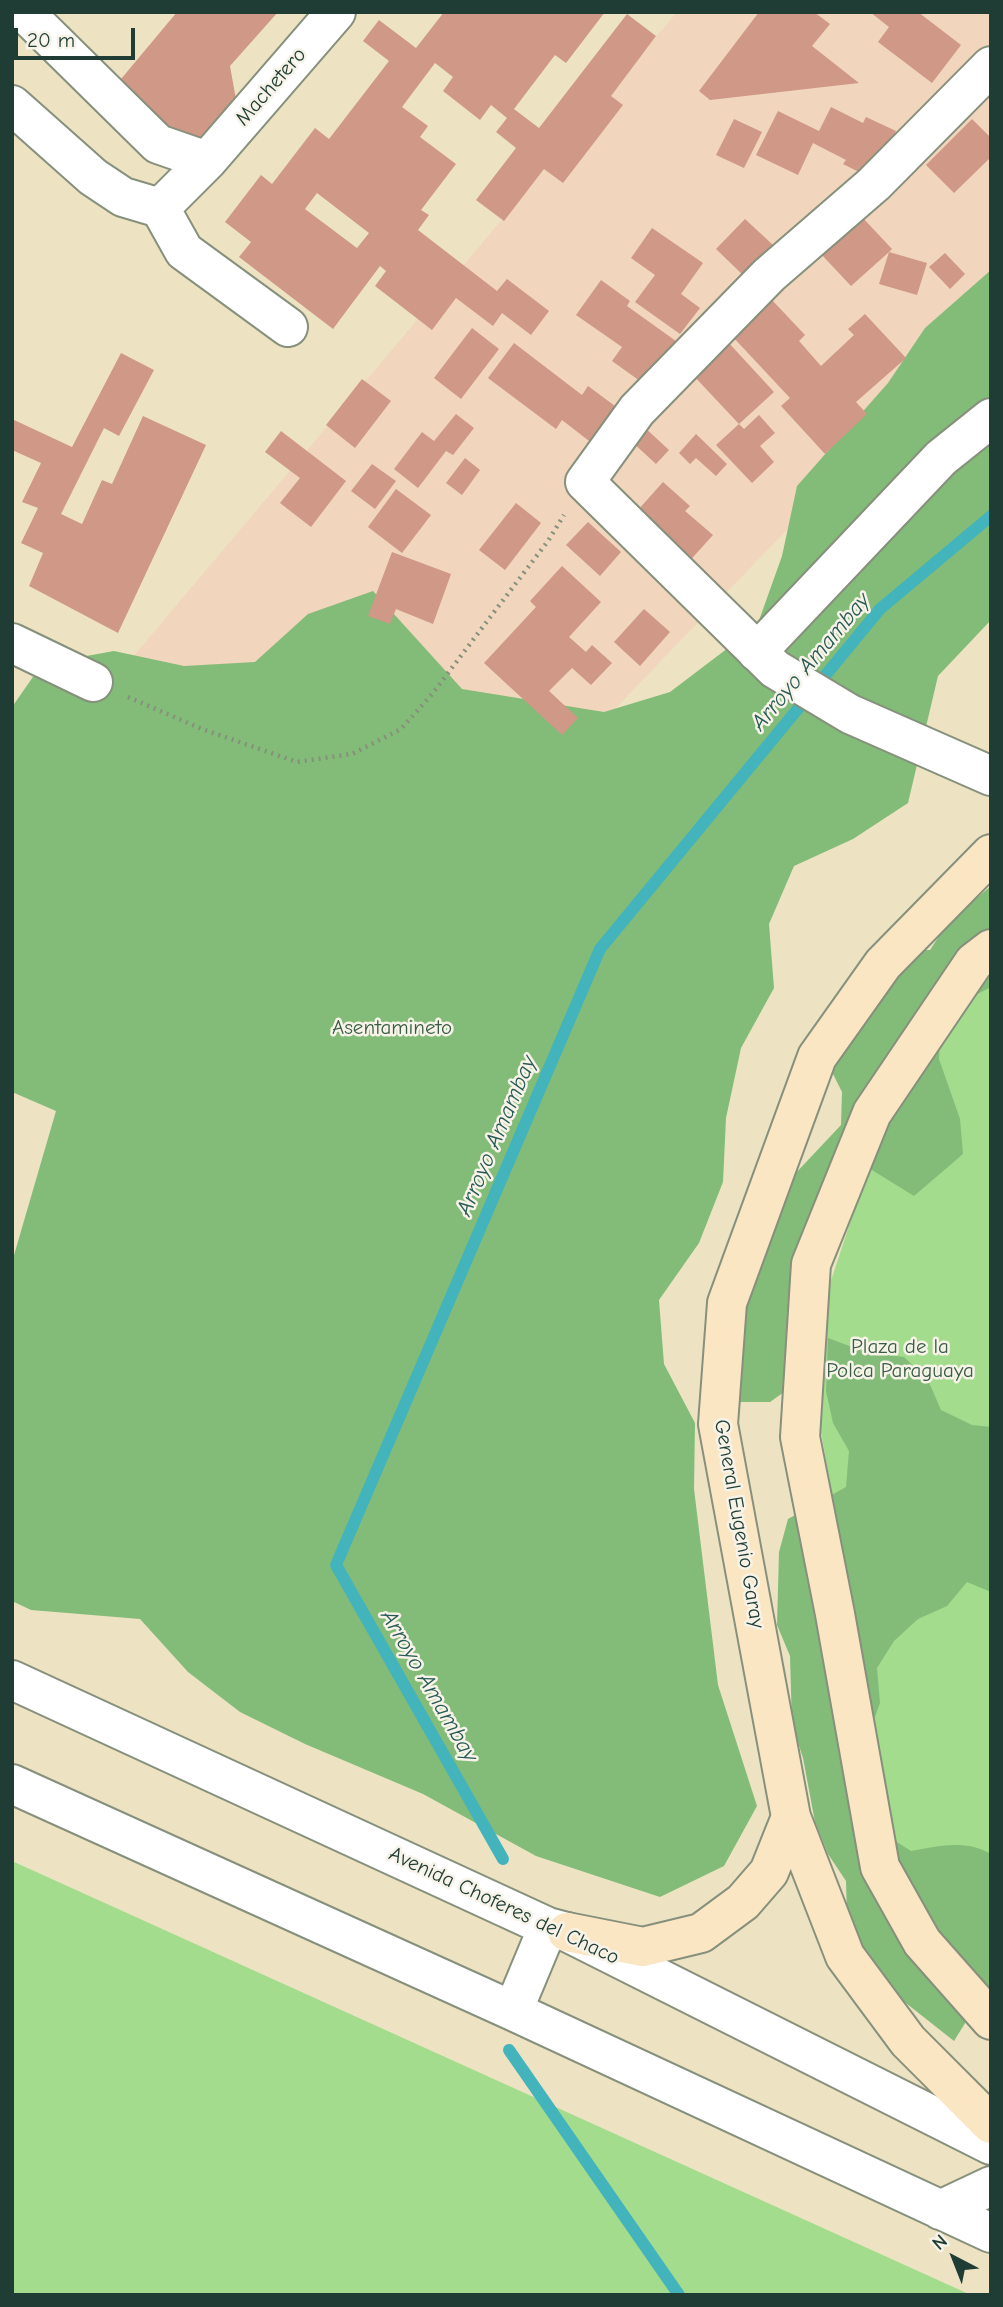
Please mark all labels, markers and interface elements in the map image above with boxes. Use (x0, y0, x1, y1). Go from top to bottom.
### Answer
scale bar (18, 14, 138, 58)
text: 20 m (27, 28, 75, 52)
street label: Machetero (230, 43, 312, 131)
water label: Arroyo Amambay (745, 588, 877, 736)
park label: Asentamineto (332, 1015, 452, 1041)
water label: Arroyo Amambay (451, 1052, 543, 1220)
park label: Plaza de la Polca Paraguaya (826, 1334, 974, 1384)
street label: General Eugenio Garay (708, 1418, 770, 1630)
water label: Arroyo Amambay (374, 1605, 484, 1767)
street label: Avenida Choferes del Chaco (385, 1841, 623, 1971)
north arrow (919, 2223, 989, 2293)
text: N (928, 2230, 952, 2255)

